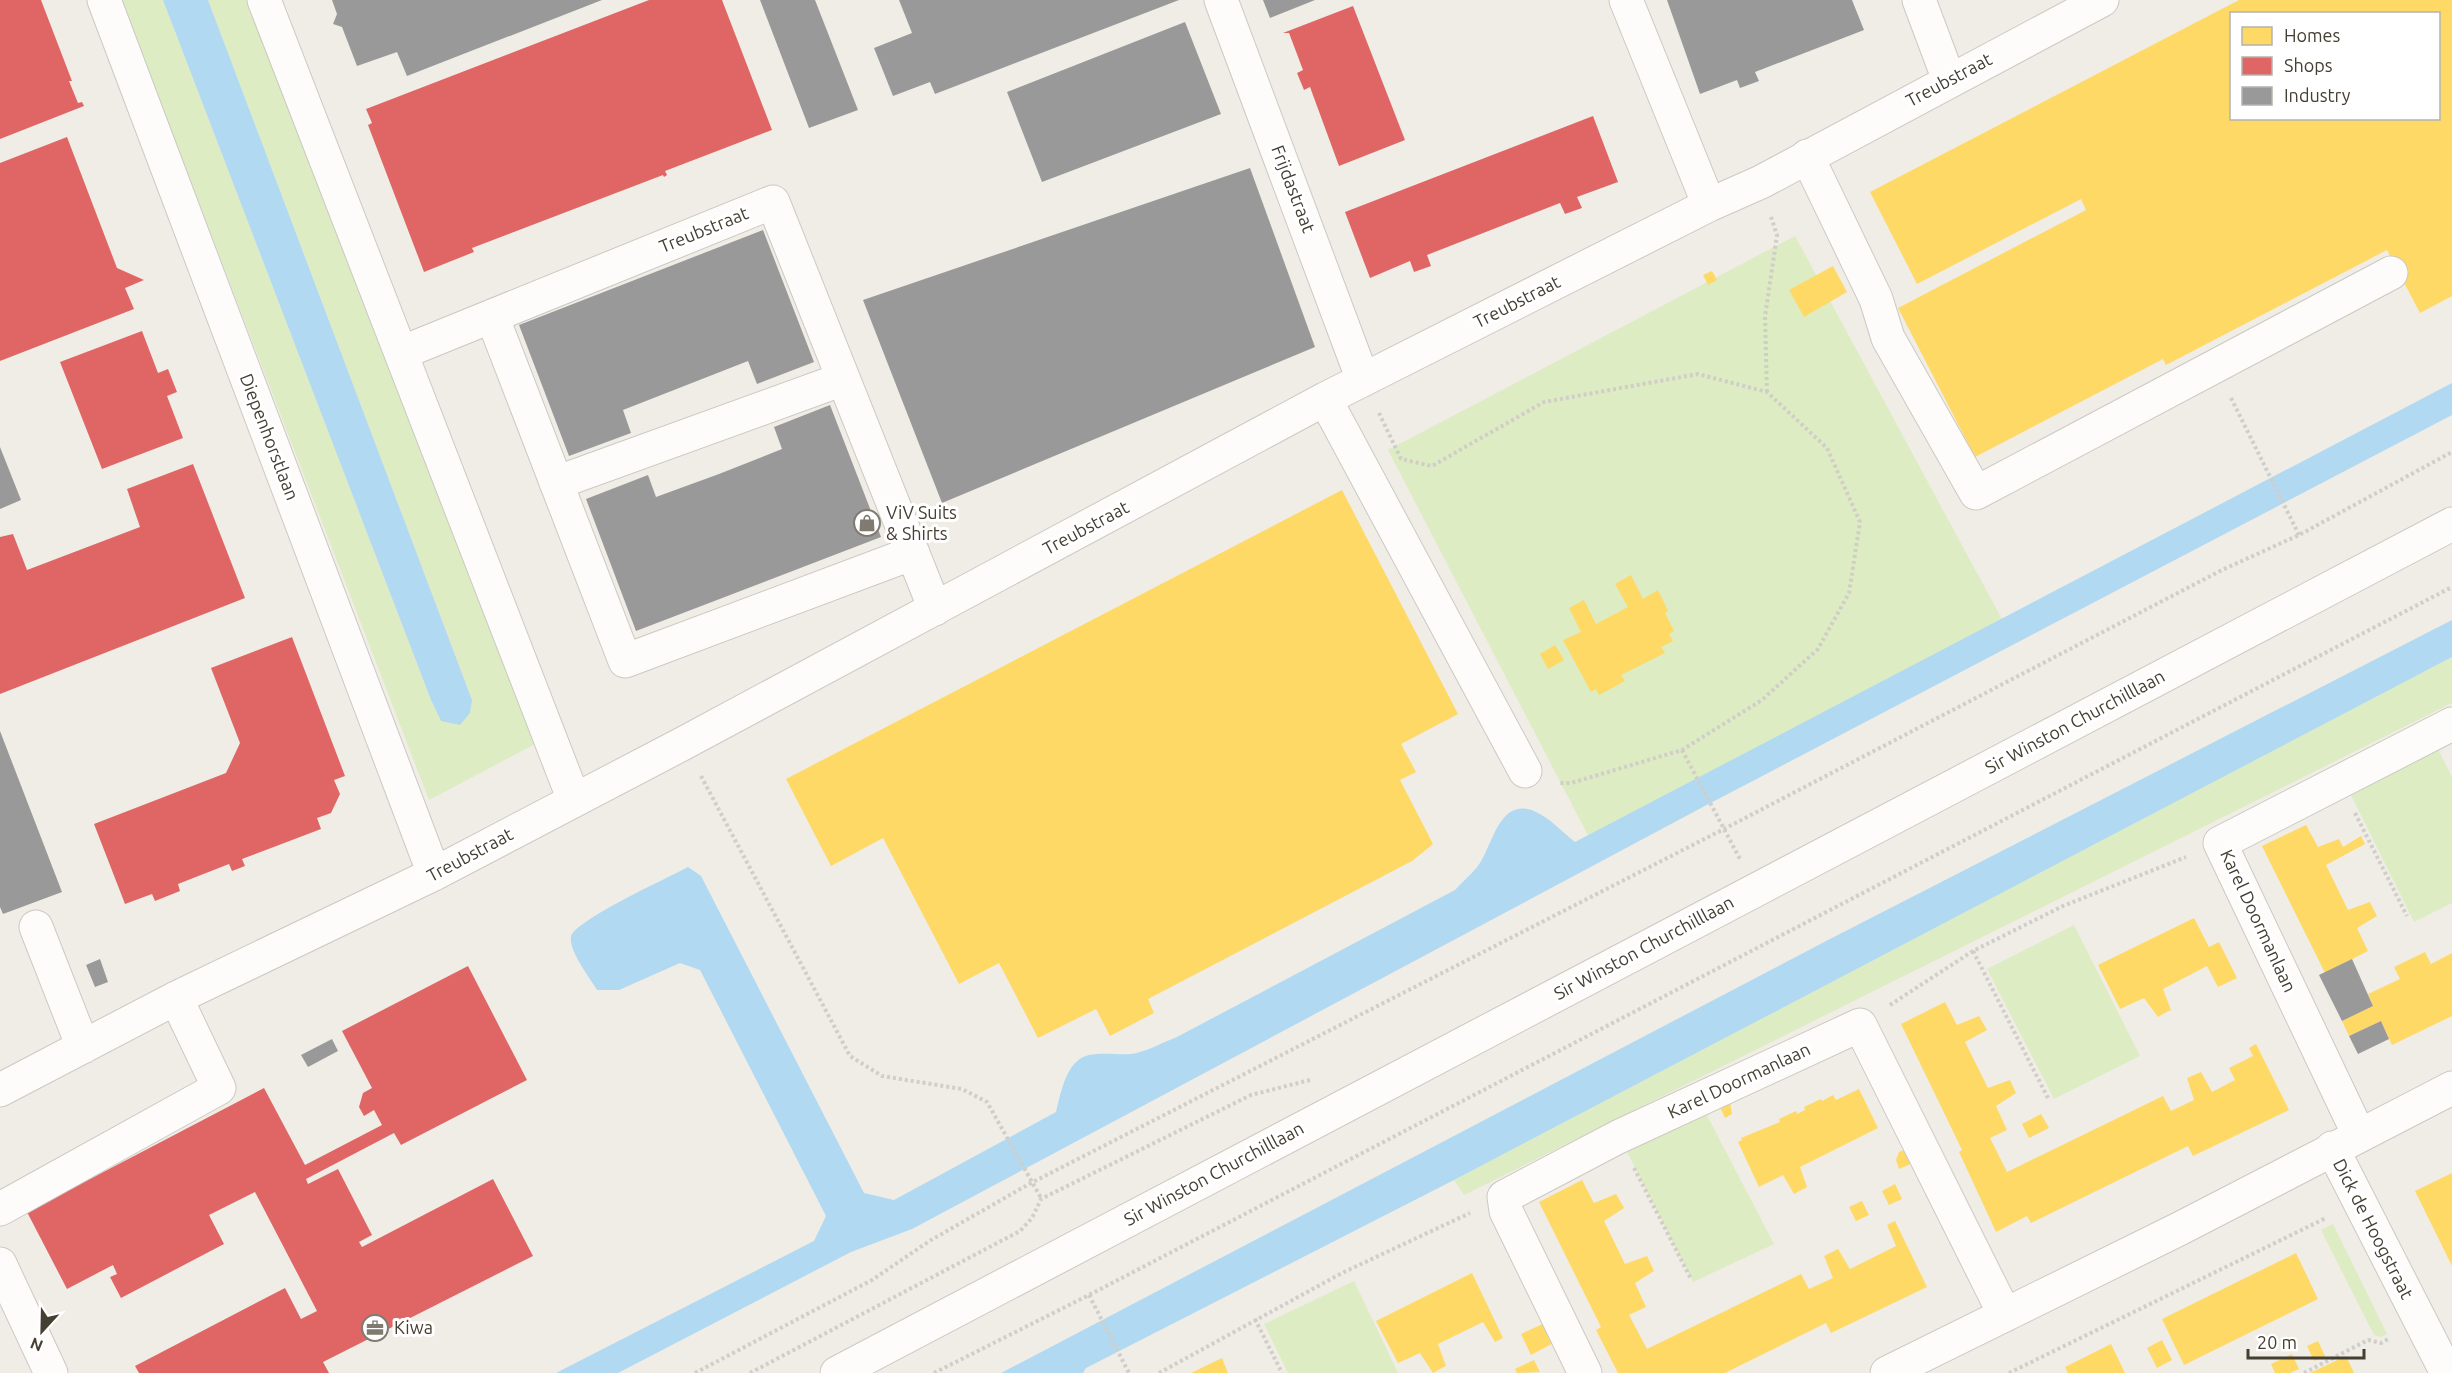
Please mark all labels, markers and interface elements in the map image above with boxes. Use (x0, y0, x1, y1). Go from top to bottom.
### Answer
legend (2230, 12, 2440, 120)
text: Homes (2284, 25, 2341, 45)
street label: Treubstraat (1902, 48, 1995, 110)
text: Shops (2284, 55, 2333, 75)
text: Industry (2284, 85, 2351, 105)
street label: Frijdastraat (1268, 142, 1320, 235)
street label: Treubstraat (656, 202, 751, 256)
street label: Treubstraat (1470, 271, 1563, 331)
street label: Diepenhorstlaan (237, 371, 303, 503)
street label: Treubstraat (1039, 496, 1132, 558)
place label: ViV Suits & Shirts (886, 502, 957, 543)
shop icon: ViV Suits & Shirts (852, 508, 882, 538)
street label: Sir Winston Churchilllaan (1981, 665, 2168, 777)
street label: Treubstraat (423, 823, 516, 885)
street label: Karel Doormanlaan (2217, 846, 2301, 995)
street label: Sir Winston Churchilllaan (1550, 891, 1737, 1003)
street label: Karel Doormanlaan (1664, 1038, 1813, 1122)
street label: Sir Winston Churchilllaan (1120, 1117, 1307, 1229)
street label: Dick de Hoogstraat (2330, 1155, 2418, 1302)
north arrow (12, 1301, 72, 1361)
office icon: Kiwa (360, 1313, 390, 1343)
place label: Kiwa (394, 1317, 433, 1337)
scale bar (2248, 1322, 2364, 1360)
text: 20 m (2257, 1332, 2297, 1352)
text: N (27, 1334, 45, 1355)

